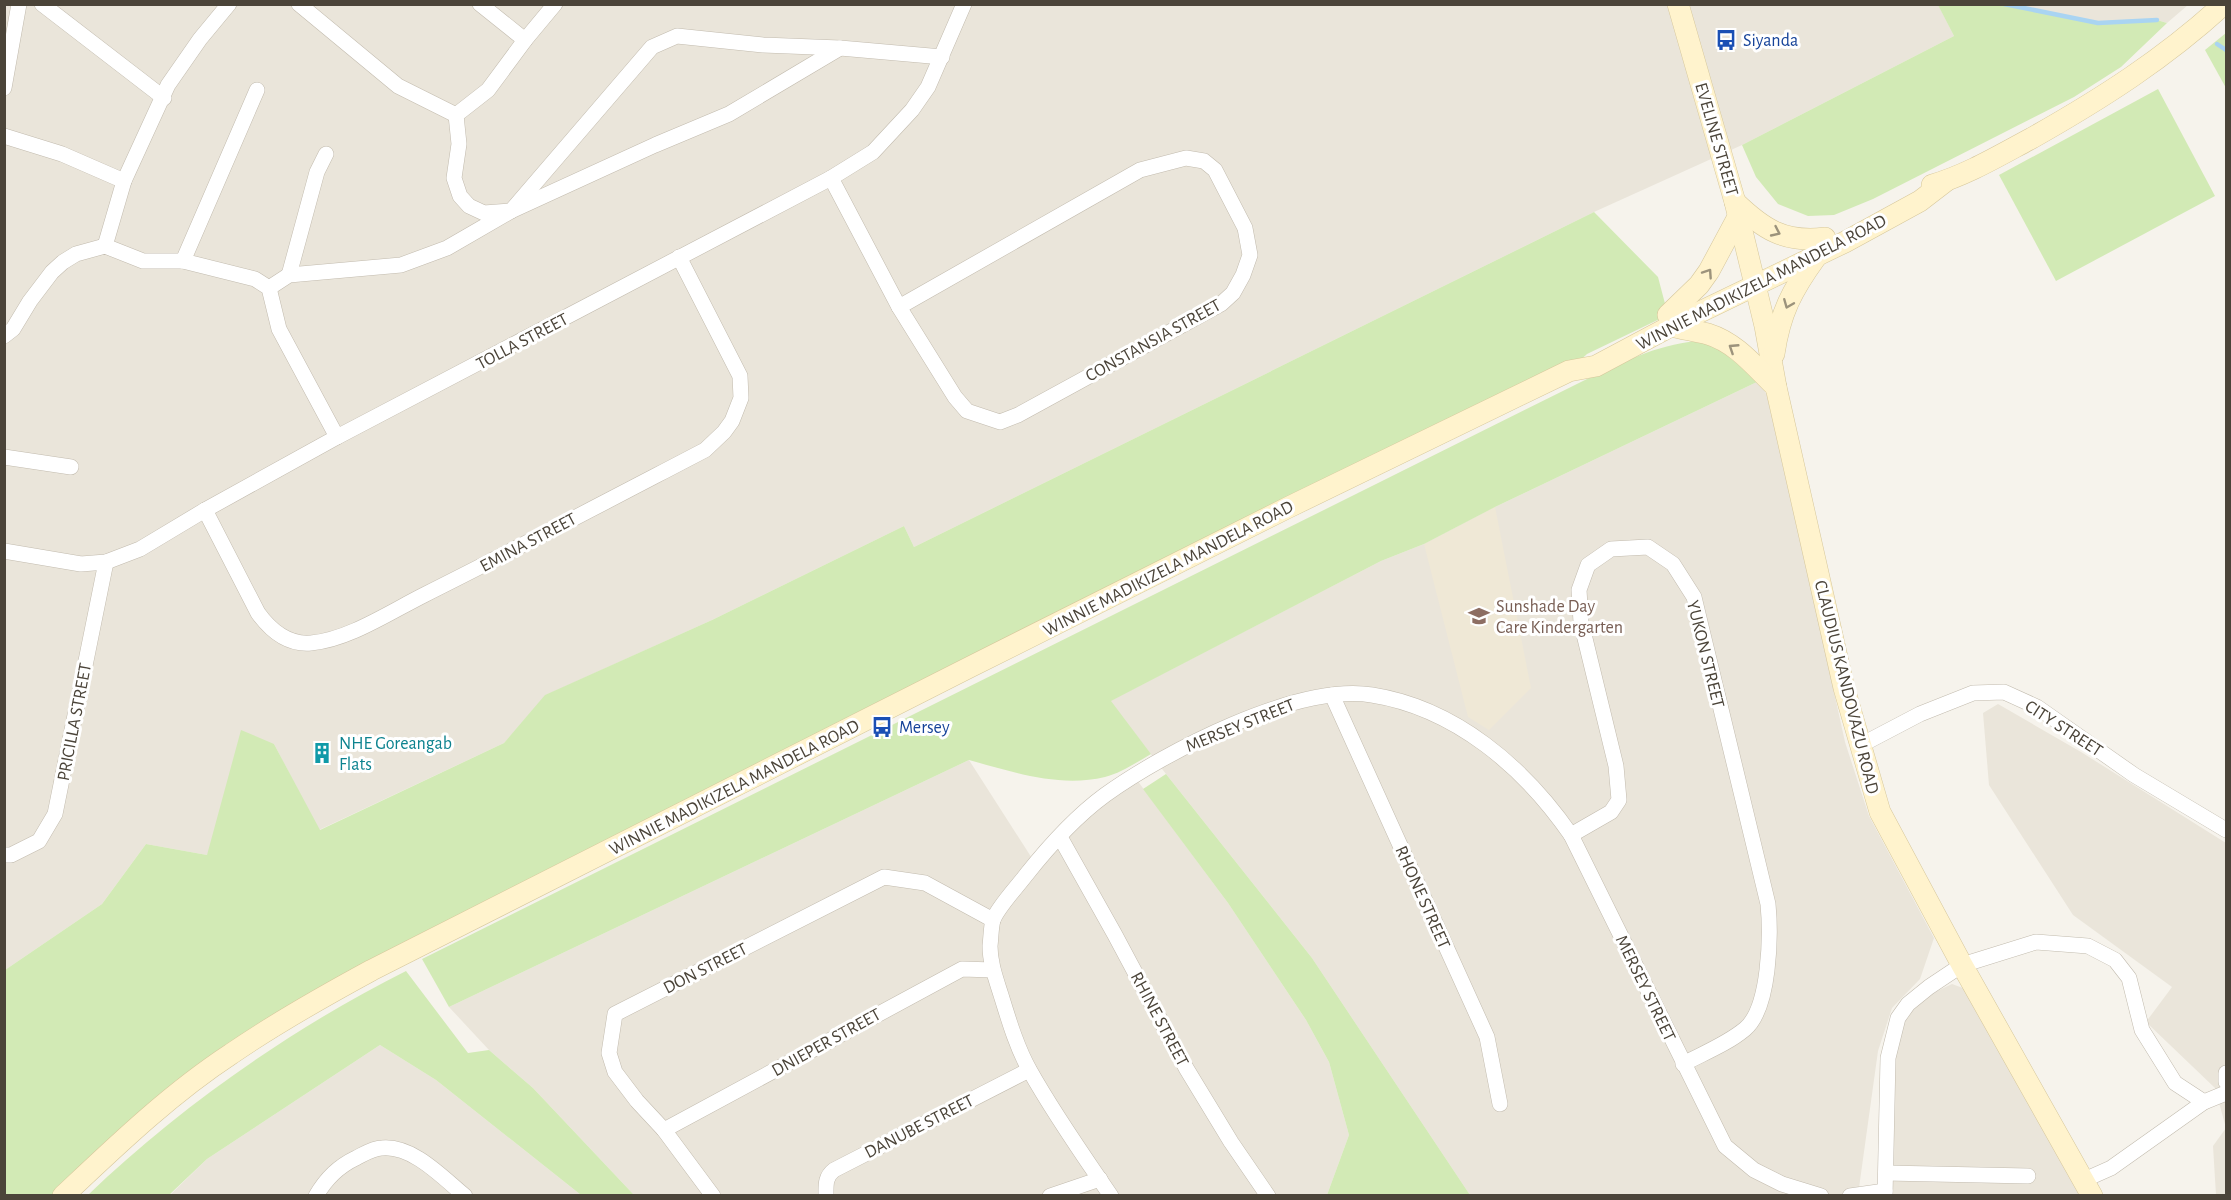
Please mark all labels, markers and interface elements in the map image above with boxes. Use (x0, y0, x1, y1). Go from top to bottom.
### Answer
bus stop icon: Siyanda (1714, 28, 1738, 52)
place label: Siyanda (1743, 32, 1798, 50)
street label: EVELINE STREET (1691, 81, 1741, 198)
street label: WINNIE MADIKIZELA MANDELA ROAD (1634, 212, 1889, 354)
one-way arrow (1769, 225, 1780, 237)
one-way arrow (1700, 268, 1711, 279)
street label: CONSTANSIA STREET (1083, 296, 1224, 386)
one-way arrow (1782, 298, 1795, 308)
street label: TOLLA STREET (474, 310, 571, 374)
one-way arrow (1729, 343, 1739, 355)
street label: WINNIE MADIKIZELA MANDELA ROAD (1041, 498, 1296, 640)
street label: EMINA STREET (477, 510, 580, 576)
street label: CLAUDIUS KANDOVAZU ROAD (1811, 579, 1881, 796)
place label: Sunshade Day Care Kindergarten (1496, 598, 1623, 637)
street label: YUKON STREET (1683, 599, 1727, 710)
school or university icon: Sunshade Day Care Kindergarten (1467, 604, 1491, 628)
street label: PRICILLA STREET (55, 662, 95, 783)
street label: MERSEY STREET (1183, 696, 1298, 756)
street label: CITY STREET (2021, 697, 2106, 761)
bus stop icon: Mersey (870, 715, 894, 739)
street label: WINNIE MADIKIZELA MANDELA ROAD (607, 717, 862, 859)
place label: Mersey (899, 719, 950, 737)
place label: NHE Goreangab Flats (339, 735, 452, 774)
building icon: NHE Goreangab Flats (310, 741, 334, 765)
street label: RHONE STREET (1391, 843, 1453, 952)
street label: MERSEY STREET (1612, 932, 1679, 1045)
street label: DON STREET (661, 940, 750, 998)
street label: RHINE STREET (1127, 969, 1192, 1070)
street label: DNIEPER STREET (769, 1005, 884, 1080)
street label: DANUBE STREET (862, 1092, 977, 1162)

